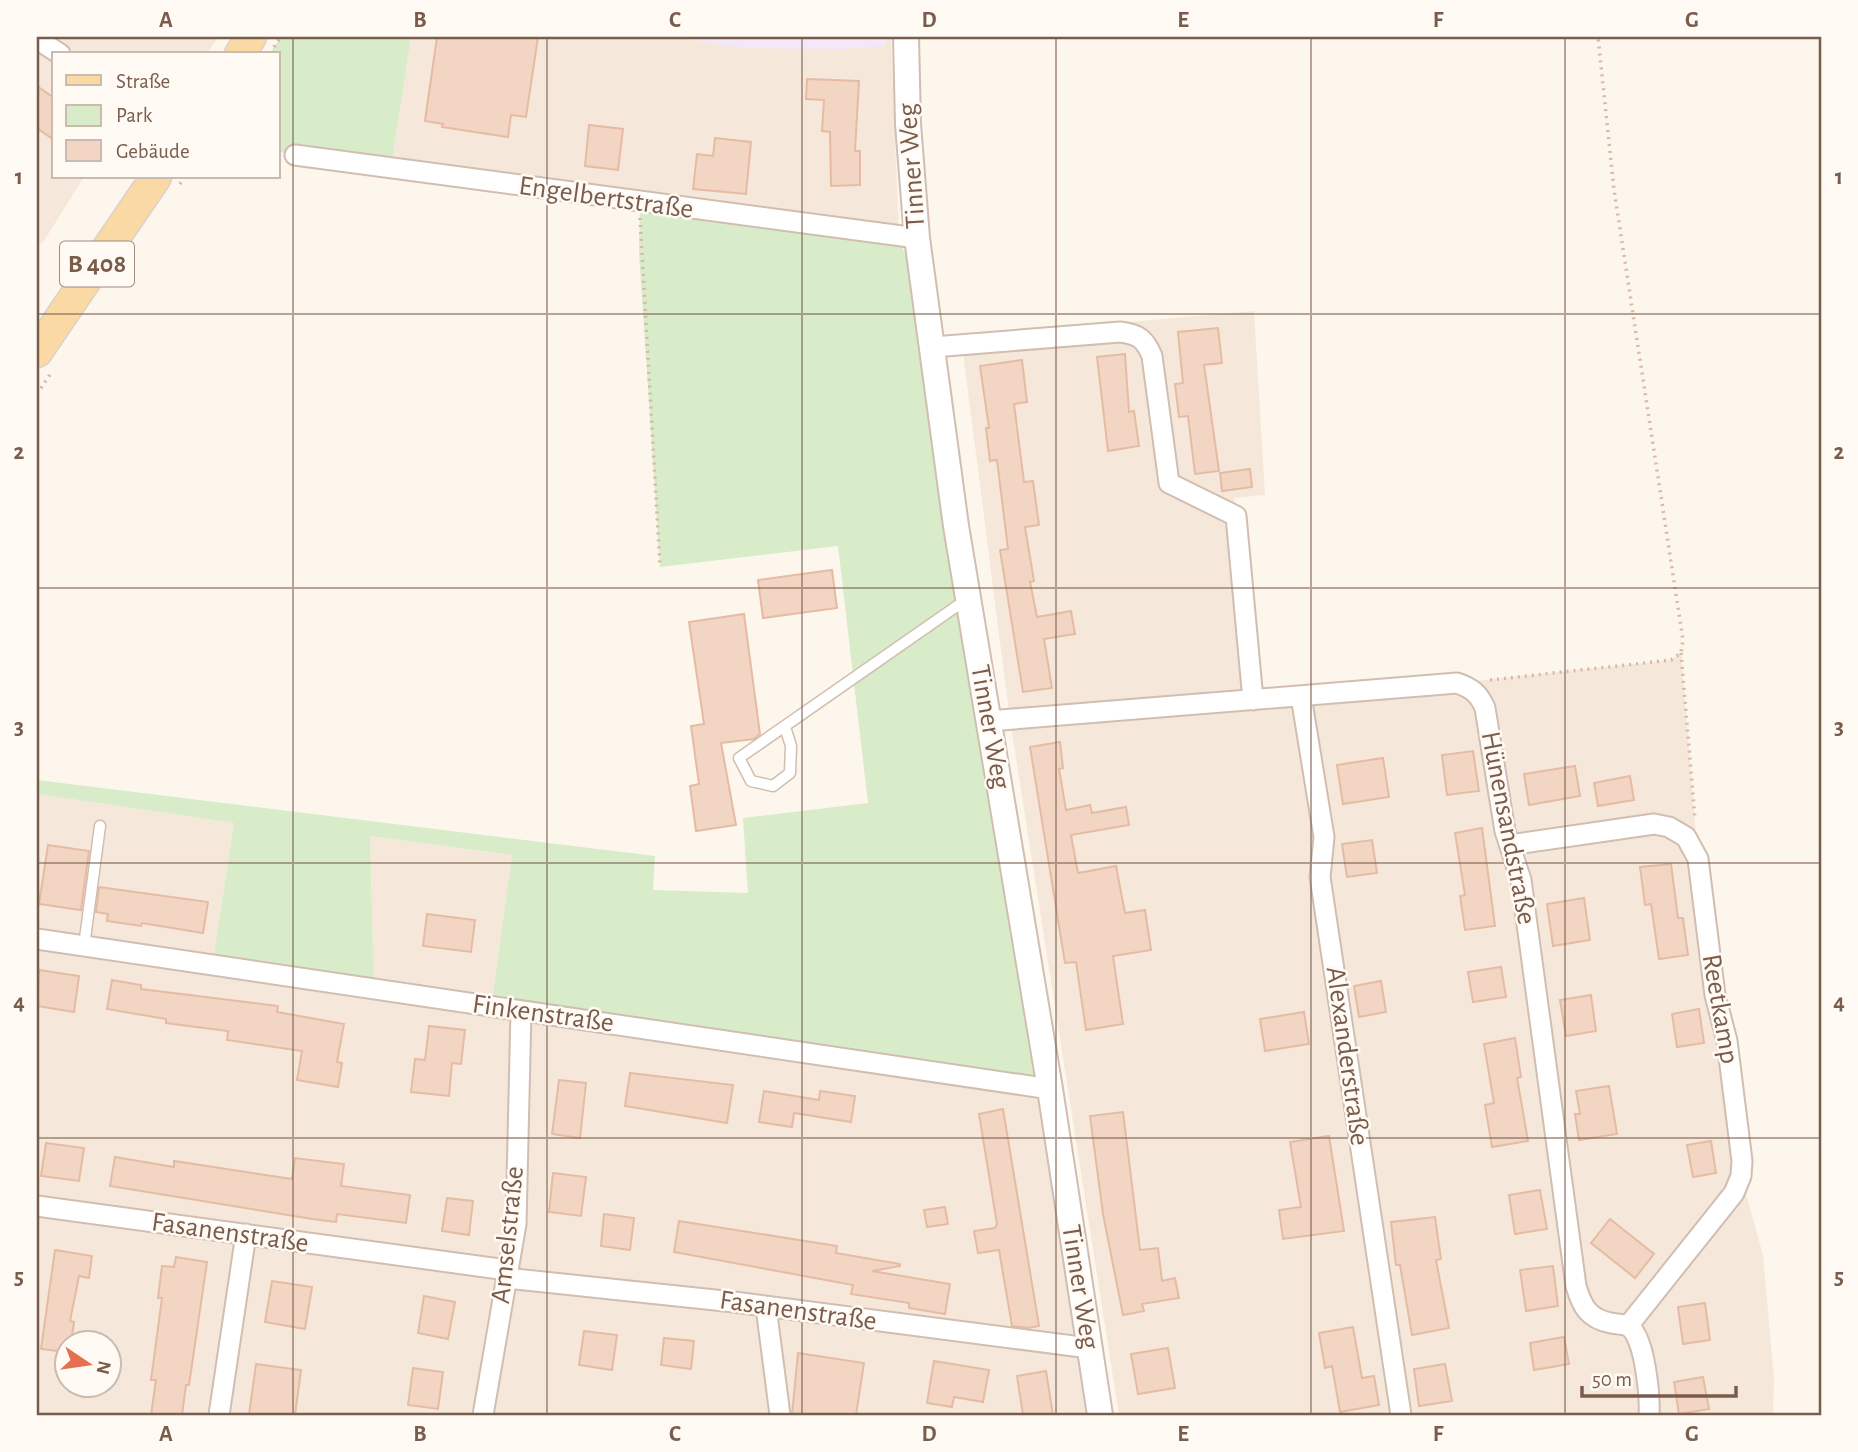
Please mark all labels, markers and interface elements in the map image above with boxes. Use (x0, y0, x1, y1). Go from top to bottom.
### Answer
text: A (159, 9, 173, 32)
text: B (413, 9, 427, 32)
text: C (669, 9, 681, 32)
text: D (921, 9, 937, 32)
text: E (1177, 9, 1189, 32)
text: F (1433, 9, 1444, 32)
text: G (1685, 9, 1699, 32)
legend (52, 52, 280, 178)
text: Straße (116, 71, 170, 92)
street label: Tinner Weg (894, 102, 930, 230)
text: Park (116, 105, 153, 126)
text: Gebäude (116, 141, 190, 162)
text: 1 (15, 166, 23, 189)
text: 1 (1835, 166, 1843, 189)
street label: Engelbertstraße (517, 172, 695, 224)
road number: B 408 (60, 242, 134, 286)
text: 2 (14, 441, 25, 464)
text: 2 (1834, 441, 1845, 464)
street label: Tinner Weg (965, 663, 1015, 792)
text: 3 (14, 716, 24, 739)
text: 3 (1834, 716, 1844, 739)
street label: Hünensandstraße (1476, 729, 1540, 927)
street label: Reetkamp (1697, 952, 1743, 1066)
street label: Alexanderstraße (1321, 965, 1373, 1147)
street label: Finkenstraße (471, 990, 615, 1038)
text: 4 (13, 991, 25, 1014)
text: 4 (1833, 991, 1845, 1014)
street label: Amselstraße (487, 1165, 529, 1305)
street label: Fasanenstraße (150, 1208, 310, 1258)
street label: Tinner Weg (1056, 1223, 1104, 1352)
text: 5 (14, 1266, 24, 1289)
text: 5 (1834, 1266, 1844, 1289)
street label: Fasanenstraße (718, 1286, 878, 1336)
north arrow (52, 1330, 122, 1400)
scale bar (1582, 1354, 1736, 1398)
text: N (92, 1359, 114, 1376)
text: 50 m (1592, 1369, 1632, 1390)
text: A (159, 1423, 173, 1446)
text: B (413, 1423, 427, 1446)
text: C (669, 1423, 681, 1446)
text: D (921, 1423, 937, 1446)
text: E (1177, 1423, 1189, 1446)
text: F (1433, 1423, 1444, 1446)
text: G (1685, 1423, 1699, 1446)

